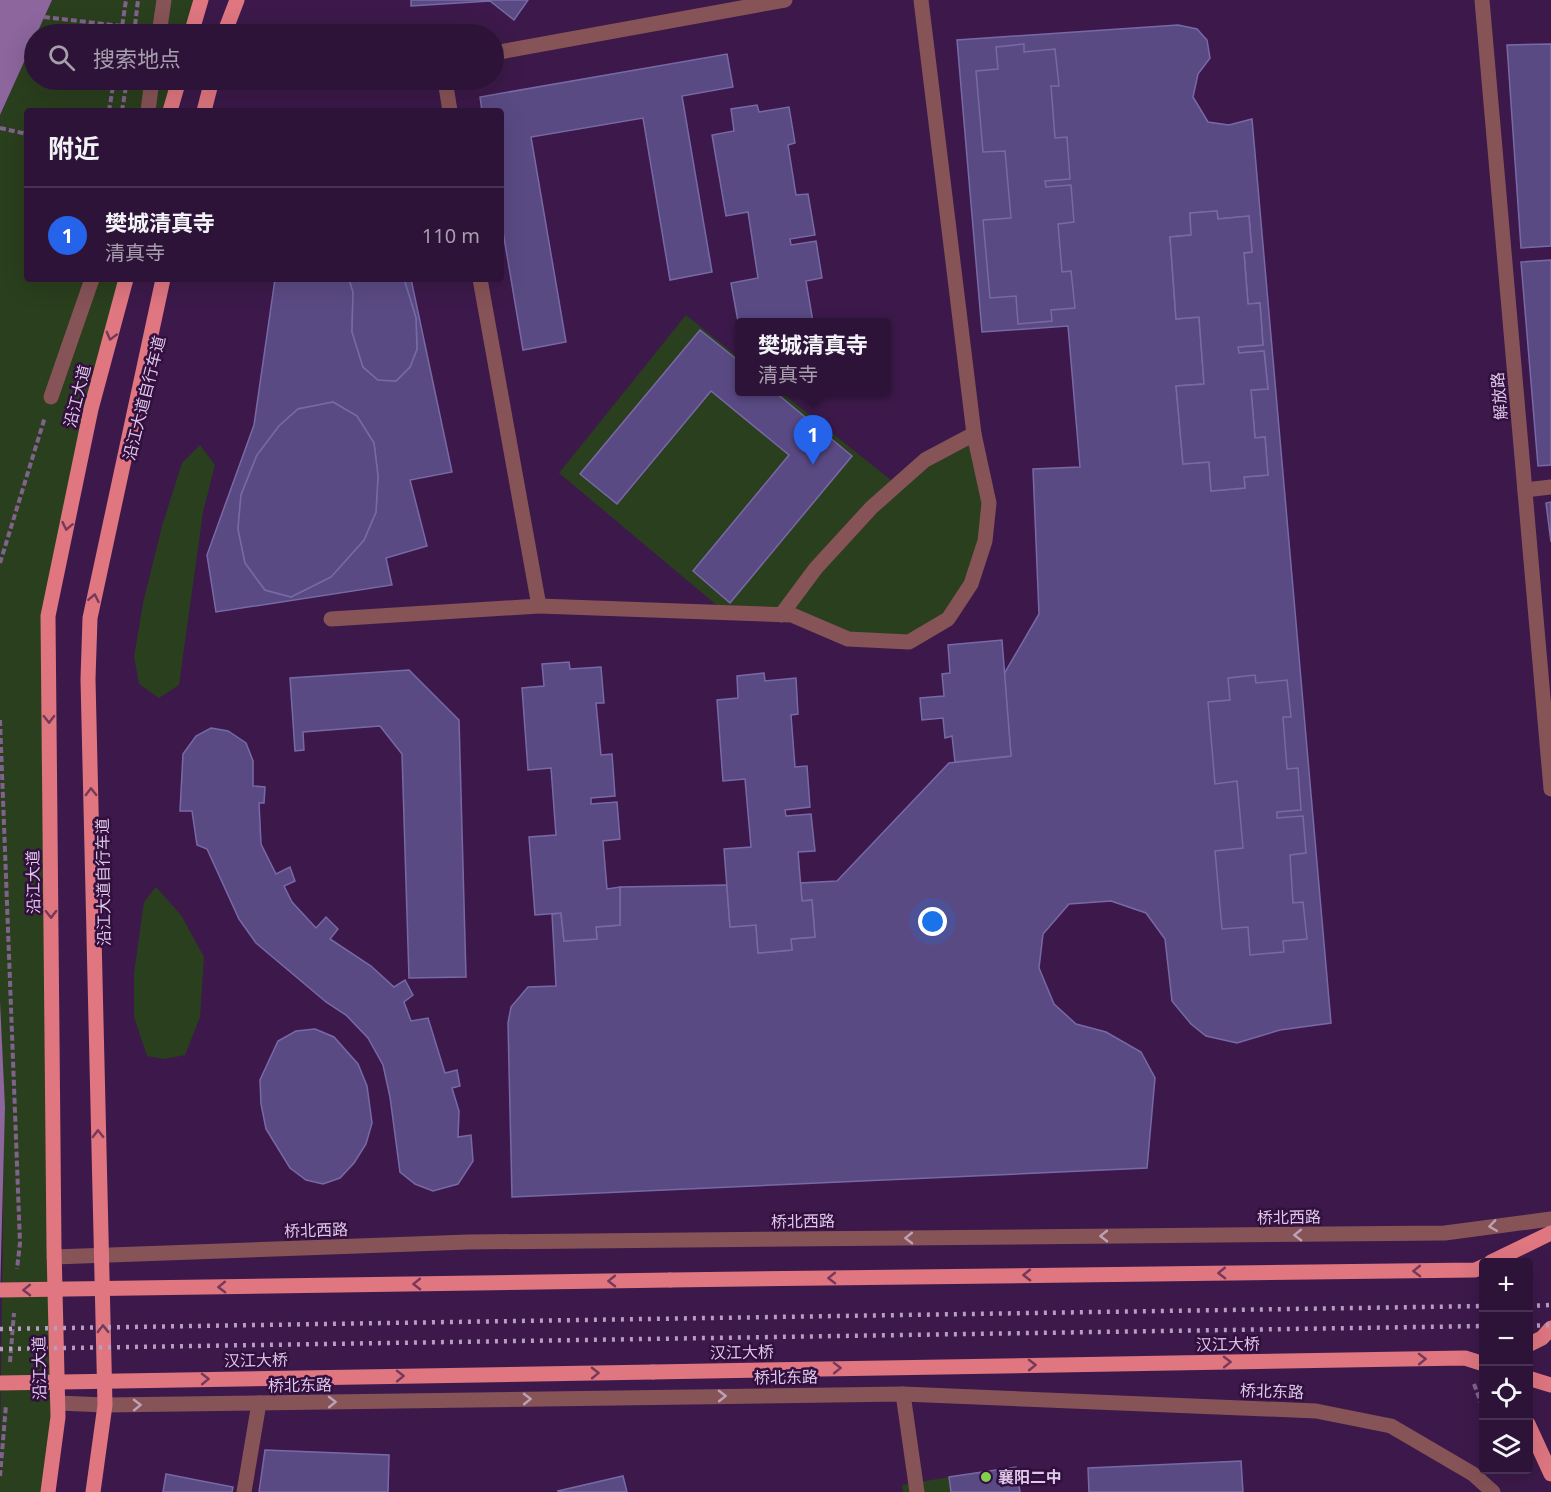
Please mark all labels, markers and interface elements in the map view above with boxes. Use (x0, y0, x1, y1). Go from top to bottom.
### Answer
search box (24, 24, 504, 90)
icon: search (45, 41, 78, 74)
text: 搜索地点 (93, 43, 181, 73)
text: 附近 (48, 130, 100, 166)
text: 樊城清真寺 (105, 207, 215, 237)
text: 1 (62, 222, 73, 249)
text: 110 m (422, 222, 480, 249)
text: 清真寺 (105, 239, 165, 266)
popup (735, 318, 891, 396)
text: 樊城清真寺 (758, 329, 868, 359)
one-way arrow (106, 330, 118, 340)
street label: 沿江大道自行车道 (118, 333, 170, 463)
text: 清真寺 (758, 361, 818, 388)
street label: 沿江大道 (59, 362, 95, 430)
street label: 解放路 (1486, 371, 1512, 421)
pin: 1 (794, 416, 832, 465)
one-way arrow (61, 520, 74, 530)
one-way arrow (86, 593, 99, 603)
one-way arrow (43, 714, 55, 723)
one-way arrow (85, 788, 97, 797)
street label: 沿江大道自行车道 (91, 818, 115, 946)
street label: 沿江大道 (21, 850, 45, 914)
your location (918, 907, 947, 936)
one-way arrow (45, 909, 57, 918)
one-way arrow (92, 1130, 105, 1139)
street label: 桥北西路 (1257, 1205, 1321, 1229)
street label: 桥北西路 (771, 1209, 835, 1233)
street label: 桥北西路 (284, 1218, 348, 1242)
one-way arrow (1488, 1219, 1498, 1232)
one-way arrow (1294, 1229, 1303, 1241)
one-way arrow (1099, 1230, 1108, 1243)
one-way arrow (904, 1232, 913, 1244)
map controls (1479, 1258, 1533, 1474)
button: + (1479, 1258, 1533, 1312)
one-way arrow (1412, 1265, 1421, 1277)
one-way arrow (1217, 1267, 1226, 1279)
one-way arrow (1022, 1269, 1031, 1282)
one-way arrow (827, 1272, 836, 1284)
one-way arrow (607, 1274, 616, 1287)
one-way arrow (412, 1278, 421, 1290)
one-way arrow (217, 1281, 226, 1293)
one-way arrow (22, 1284, 31, 1296)
button: − (1479, 1312, 1533, 1366)
one-way arrow (97, 1325, 109, 1334)
street label: 汉江大桥 (1196, 1332, 1260, 1356)
street label: 沿江大道 (27, 1336, 51, 1400)
street label: 汉江大桥 (710, 1340, 774, 1364)
street label: 汉江大桥 (224, 1348, 288, 1372)
one-way arrow (1418, 1353, 1427, 1365)
one-way arrow (1223, 1356, 1232, 1368)
one-way arrow (1028, 1359, 1037, 1371)
one-way arrow (833, 1362, 842, 1375)
street label: 桥北东路 (754, 1365, 818, 1389)
one-way arrow (591, 1366, 600, 1379)
button: locate (1479, 1366, 1533, 1420)
one-way arrow (396, 1370, 405, 1382)
one-way arrow (201, 1373, 210, 1385)
street label: 桥北东路 (268, 1373, 332, 1397)
street label: 桥北东路 (1240, 1379, 1304, 1403)
one-way arrow (717, 1390, 726, 1403)
one-way arrow (522, 1393, 531, 1405)
one-way arrow (328, 1396, 337, 1408)
one-way arrow (133, 1399, 142, 1411)
button: layers (1479, 1420, 1533, 1474)
place label: 襄阳二中 (998, 1466, 1062, 1488)
marker: 襄阳二中 (979, 1470, 993, 1484)

